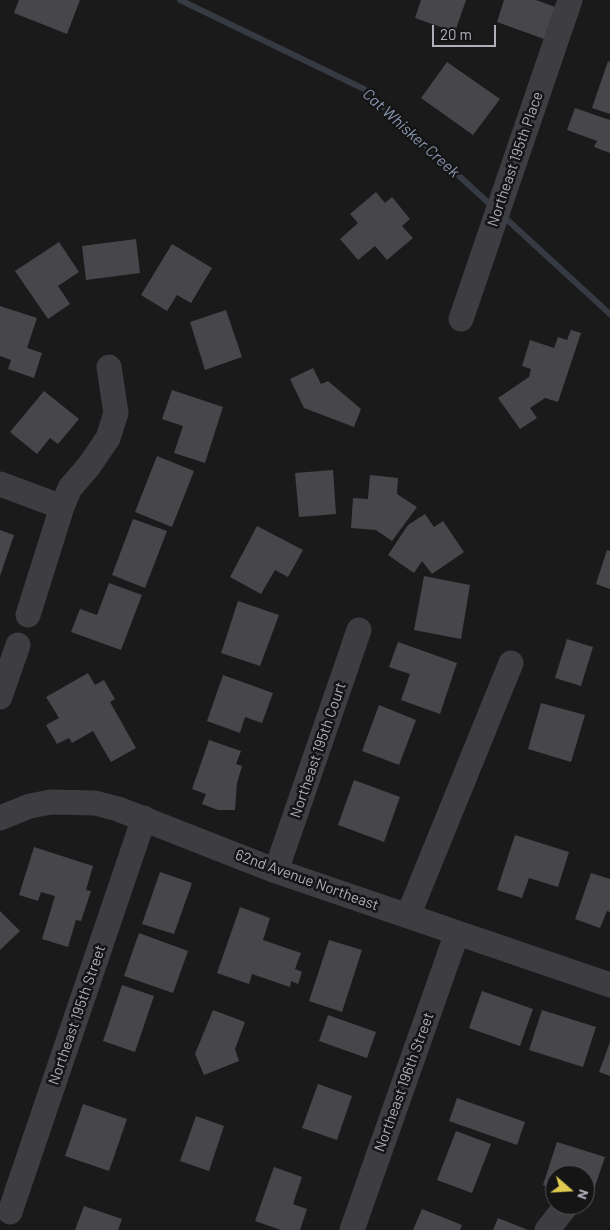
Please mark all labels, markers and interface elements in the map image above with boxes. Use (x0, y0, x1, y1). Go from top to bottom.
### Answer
scale bar (435, 15, 499, 47)
text: 20 m (440, 25, 472, 43)
water label: Cat Whisker Creek (359, 84, 463, 182)
street label: Northeast 195th Place (483, 89, 547, 229)
street label: Northeast 195th Court (286, 680, 350, 820)
street label: 62nd Avenue Northeast (233, 846, 381, 914)
street label: Northeast 195th Street (45, 943, 109, 1087)
street label: Northeast 196th Street (370, 1010, 438, 1154)
north arrow (545, 1165, 595, 1215)
text: N (574, 1188, 593, 1202)

